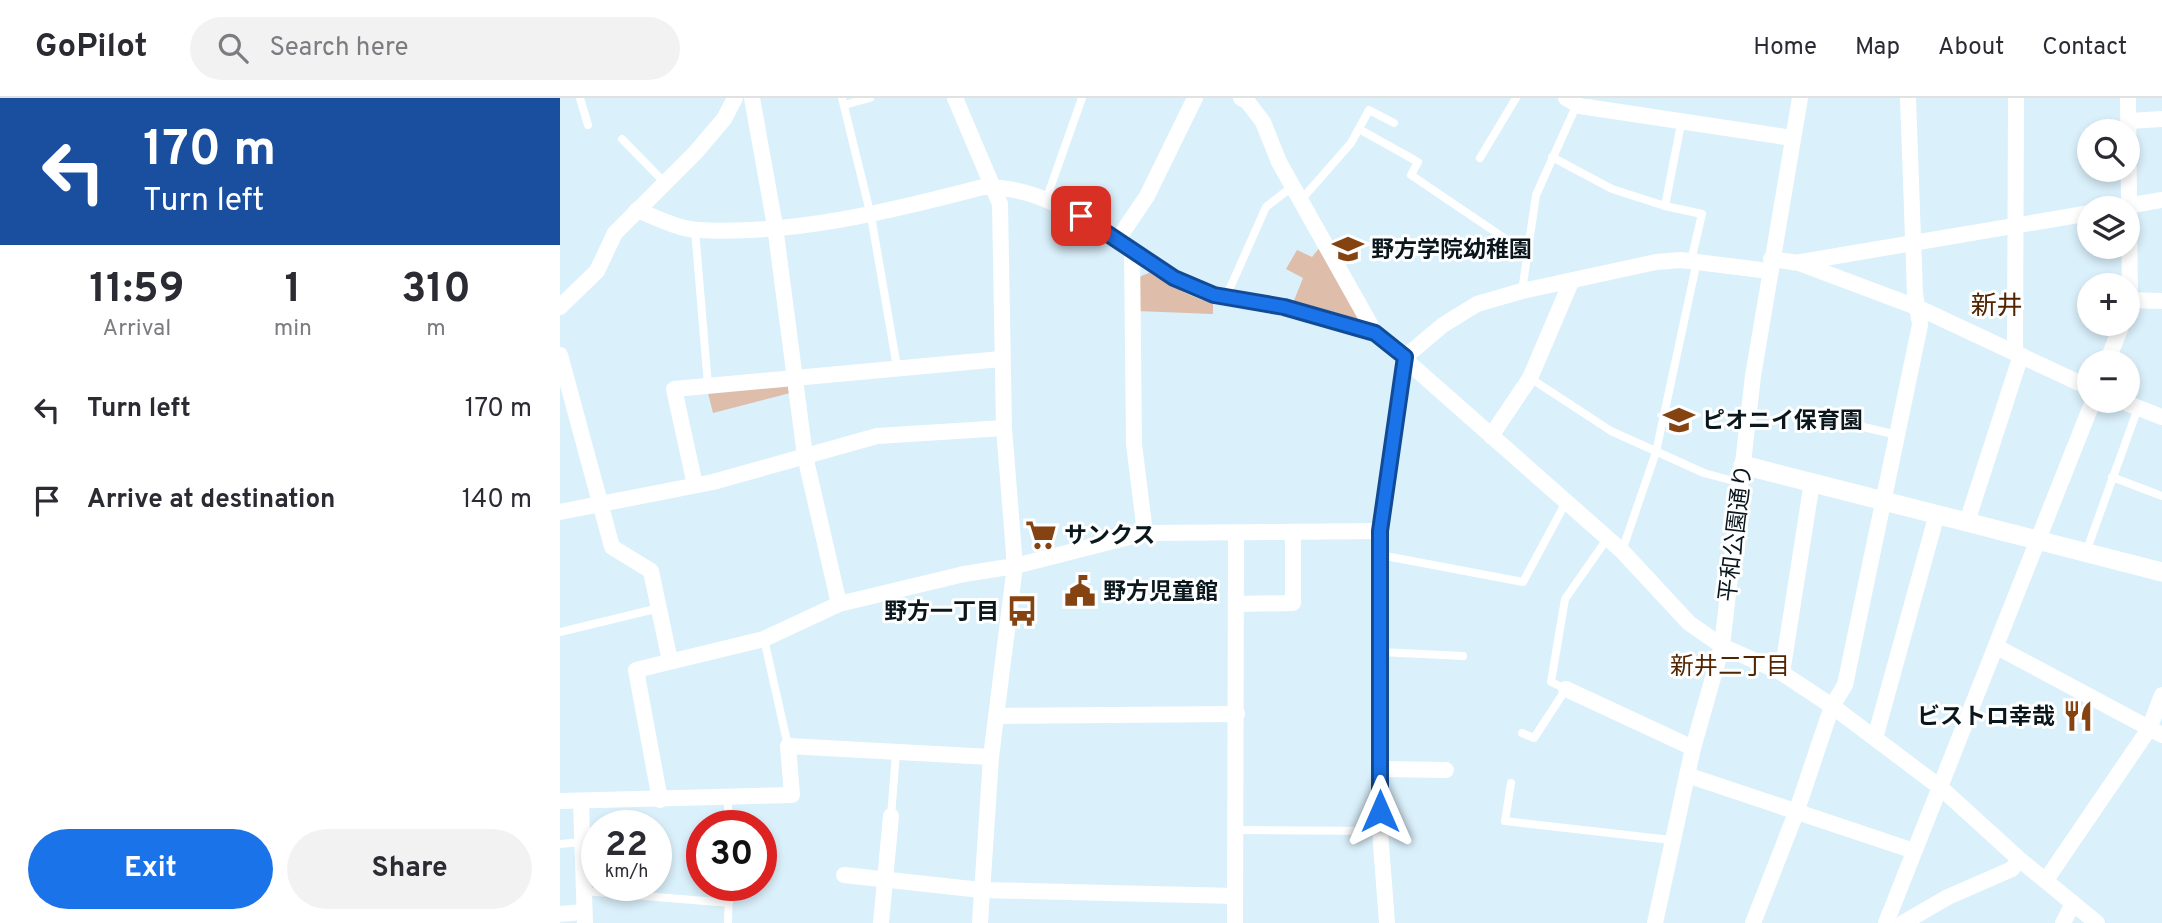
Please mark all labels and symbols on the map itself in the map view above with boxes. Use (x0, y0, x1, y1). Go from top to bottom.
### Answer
pin (1051, 186, 1111, 246)
school or university icon: 野方学院幼稚園 (1331, 232, 1365, 266)
place label: 野方学院幼稚園 (1371, 237, 1532, 266)
district label: 新井 (1971, 291, 2023, 324)
school or university icon: ピオニイ保育園 (1662, 403, 1696, 437)
place label: ピオニイ保育園 (1702, 408, 1863, 437)
street label: 平和公園通り (1715, 463, 1760, 604)
supermarket icon: サンクス (1024, 518, 1058, 552)
place label: サンクス (1064, 523, 1155, 552)
public building icon: 野方児童館 (1063, 574, 1097, 608)
place label: 野方児童館 (1103, 579, 1218, 608)
bus stop icon: 野方一丁目 (1005, 594, 1039, 628)
place label: 野方一丁目 (884, 599, 999, 628)
district label: 新井二丁目 (1670, 653, 1790, 683)
restaurant icon: ビストロ幸哉 (2061, 699, 2095, 733)
place label: ビストロ幸哉 (1917, 704, 2055, 733)
position arrow (1343, 774, 1417, 848)
speed limit sign: 30 (686, 810, 777, 901)

